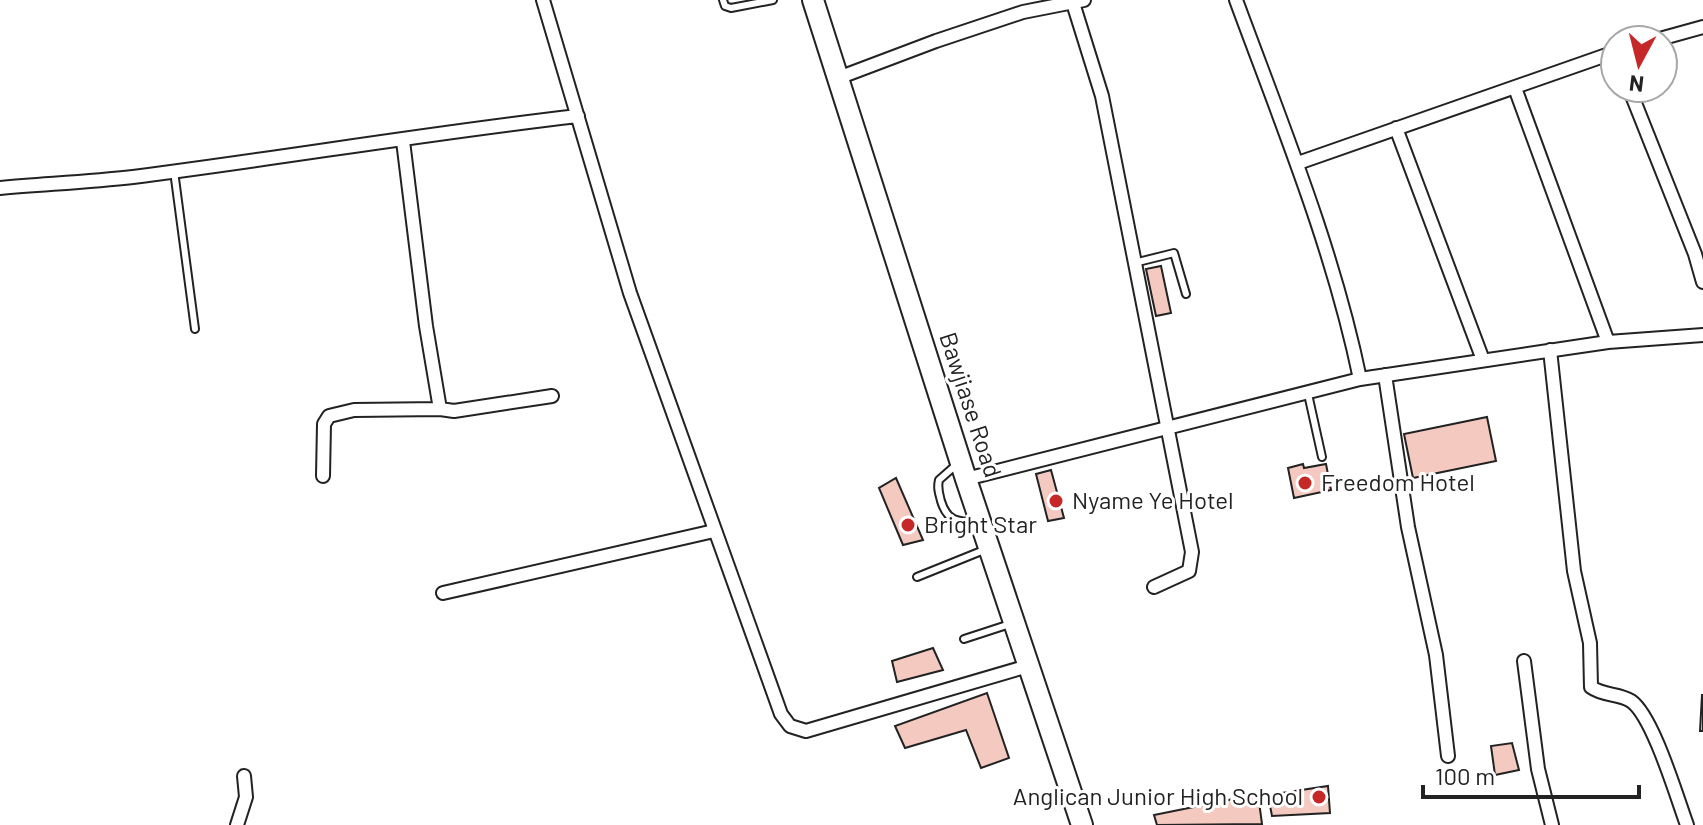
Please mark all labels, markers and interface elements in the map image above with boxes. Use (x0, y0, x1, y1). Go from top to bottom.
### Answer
north arrow (1599, 24, 1679, 104)
text: N (1628, 71, 1645, 99)
street label: Bawjiase Road (934, 328, 1009, 481)
place label: Freedom Hotel (1321, 467, 1475, 496)
marker: Freedom Hotel (1296, 474, 1314, 492)
place label: Nyame Ye Hotel (1072, 485, 1234, 514)
marker: Nyame Ye Hotel (1047, 492, 1065, 510)
place label: Bright Star (924, 509, 1037, 538)
marker: Bright Star (899, 516, 917, 534)
scale bar (1423, 749, 1639, 799)
text: 100 m (1435, 761, 1495, 790)
place label: Anglican Junior High School (1013, 781, 1303, 810)
marker: Anglican Junior High School (1310, 788, 1328, 806)

